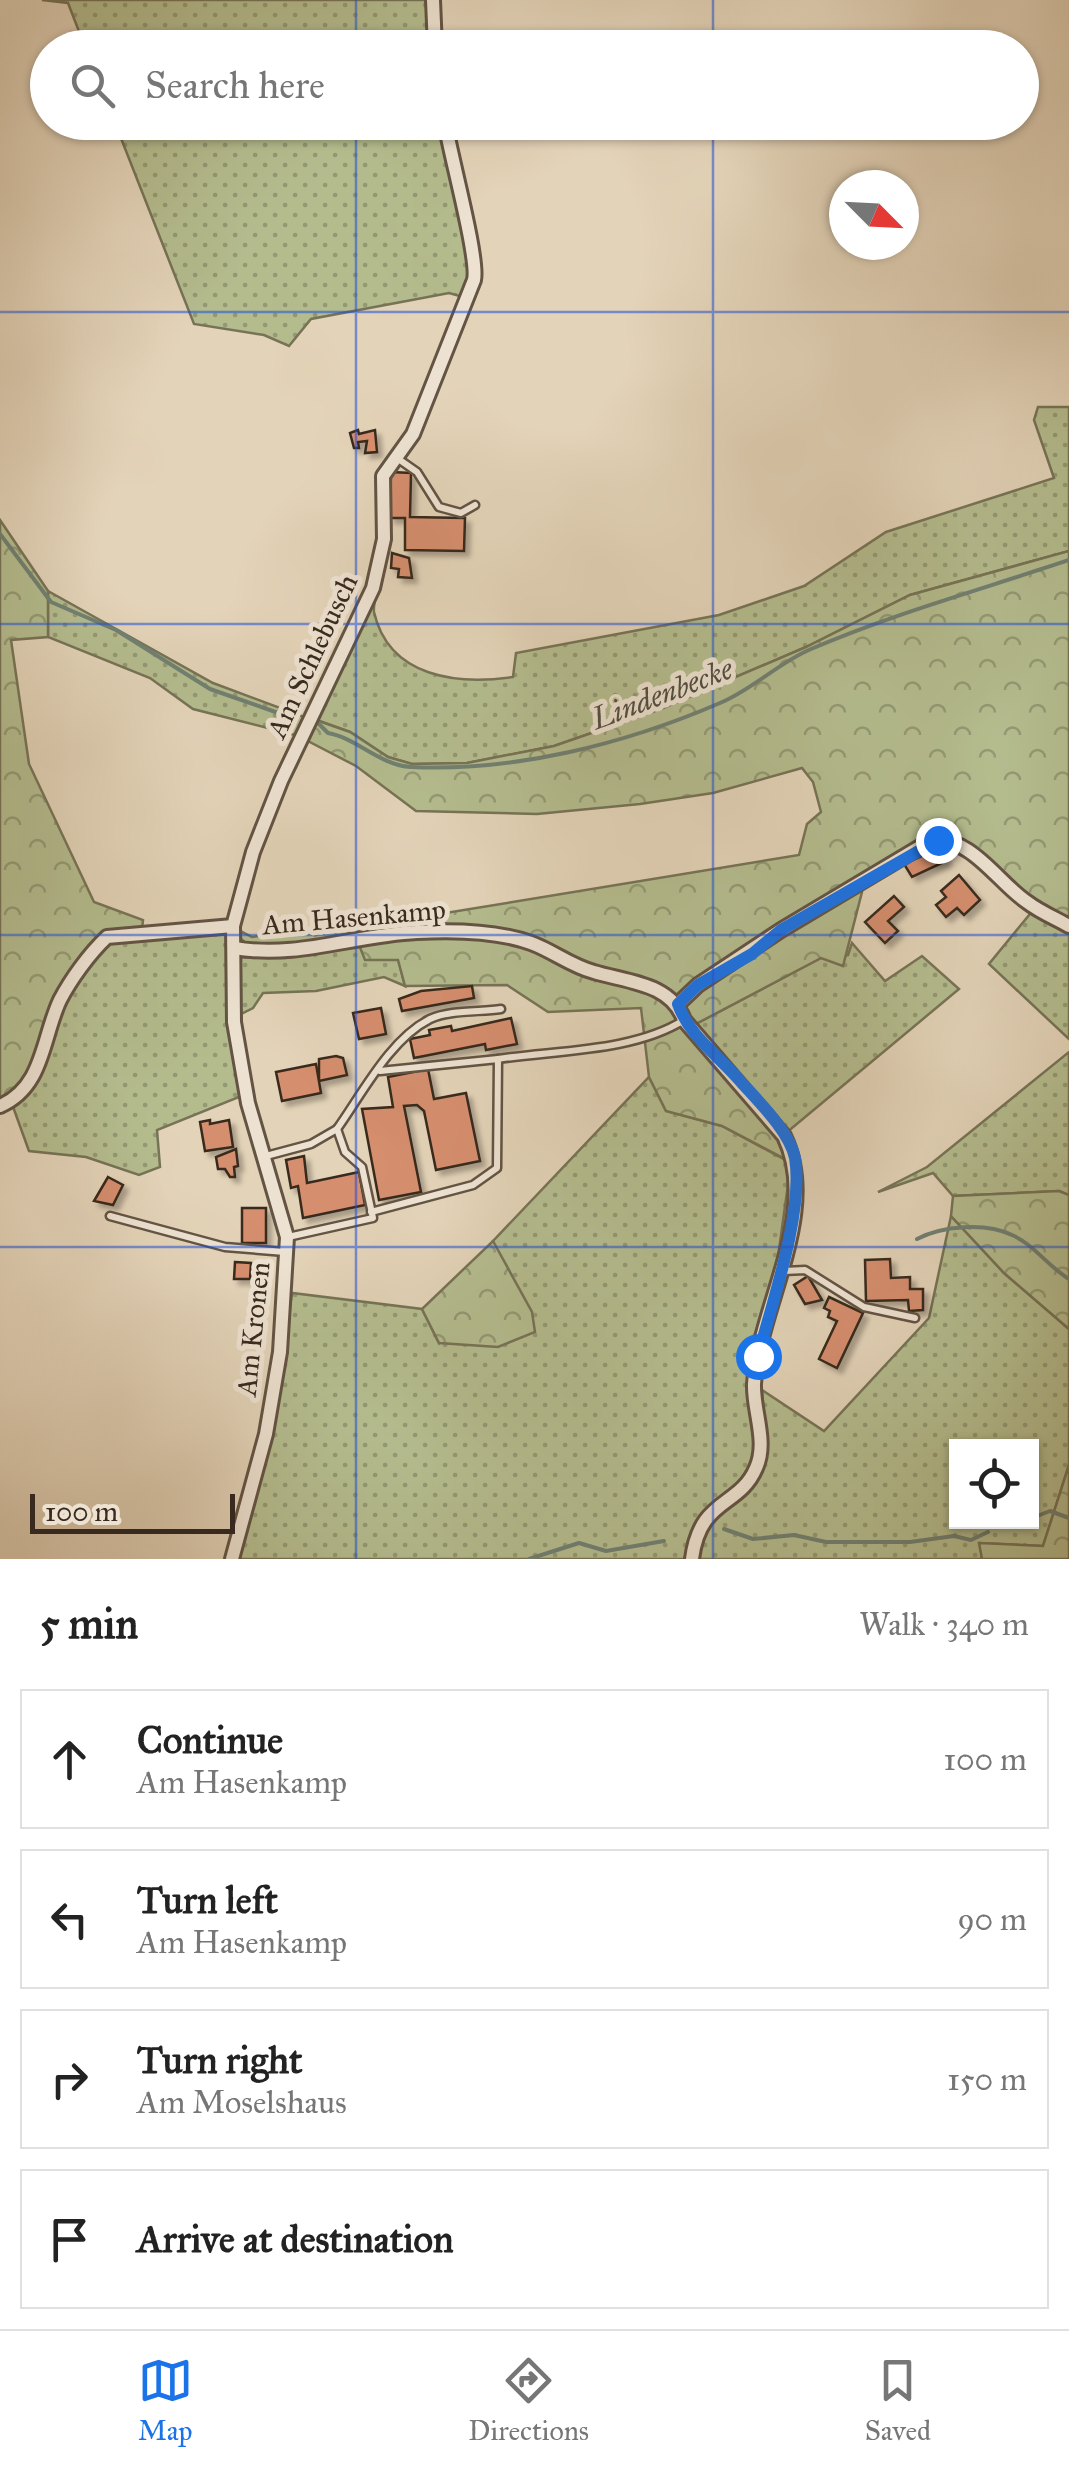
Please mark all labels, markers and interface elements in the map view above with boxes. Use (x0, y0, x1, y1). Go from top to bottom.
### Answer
search box (30, 30, 1039, 140)
icon: search (65, 58, 120, 113)
text: Search here (145, 62, 325, 108)
north arrow (829, 170, 919, 260)
street label: Am Schlebusch (258, 568, 365, 745)
water label: Lindenbecke (585, 650, 738, 738)
route end (916, 818, 962, 864)
street label: Am Hasenkamp (260, 892, 447, 943)
street label: Am Kronen (228, 1260, 277, 1399)
route start (736, 1334, 782, 1380)
map controls (949, 1439, 1039, 1529)
button: locate (949, 1439, 1039, 1529)
scale bar (30, 1489, 235, 1534)
text: 100 m (45, 1494, 118, 1529)
text: 5 min (40, 1598, 138, 1650)
text: Walk · 340 m (859, 1605, 1029, 1644)
text: Continue (137, 1717, 283, 1763)
icon: ahead (42, 1732, 97, 1787)
text: 100 m (943, 1740, 1027, 1779)
text: Am Hasenkamp (137, 1763, 347, 1802)
text: Turn left (137, 1877, 278, 1923)
icon: left (42, 1892, 97, 1947)
text: 90 m (957, 1900, 1027, 1939)
text: Am Hasenkamp (137, 1923, 347, 1962)
text: Turn right (137, 2037, 303, 2083)
icon: right (42, 2052, 97, 2107)
text: 150 m (947, 2060, 1027, 2099)
text: Am Moselshaus (137, 2083, 347, 2122)
icon: arrive (42, 2212, 97, 2267)
text: Arrive at destination (137, 2216, 454, 2262)
tab: Map (138, 2353, 193, 2448)
tab: Directions (468, 2353, 589, 2448)
tab: Saved (865, 2353, 931, 2448)

